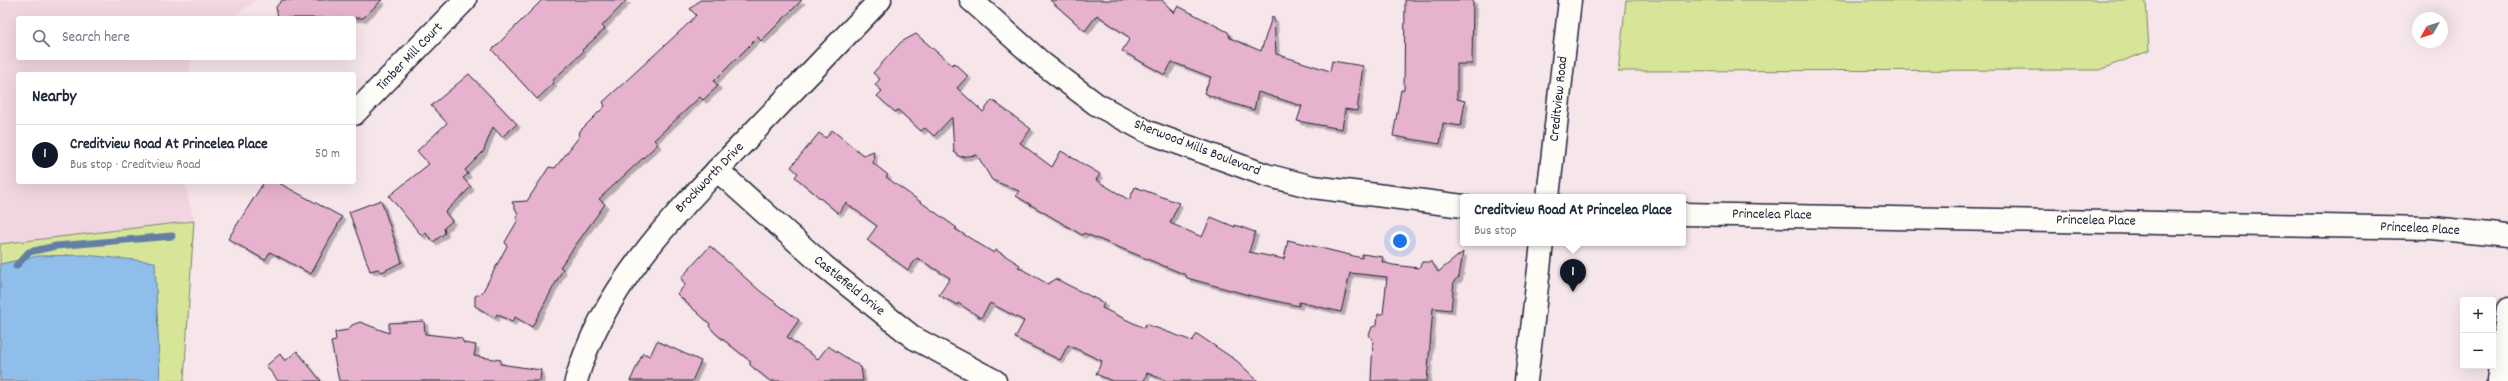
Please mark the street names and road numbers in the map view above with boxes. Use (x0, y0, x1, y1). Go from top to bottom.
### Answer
street label: Timber Mill Court (372, 18, 448, 96)
street label: Creditview Road (1545, 55, 1573, 143)
street label: Sherwood Mills Boulevard (1131, 115, 1263, 181)
street label: Brockworth Drive (671, 138, 749, 218)
street label: Princelea Place (1732, 204, 1812, 226)
street label: Princelea Place (2056, 210, 2136, 232)
street label: Princelea Place (2380, 217, 2460, 241)
street label: Castlefield Drive (809, 251, 889, 321)

